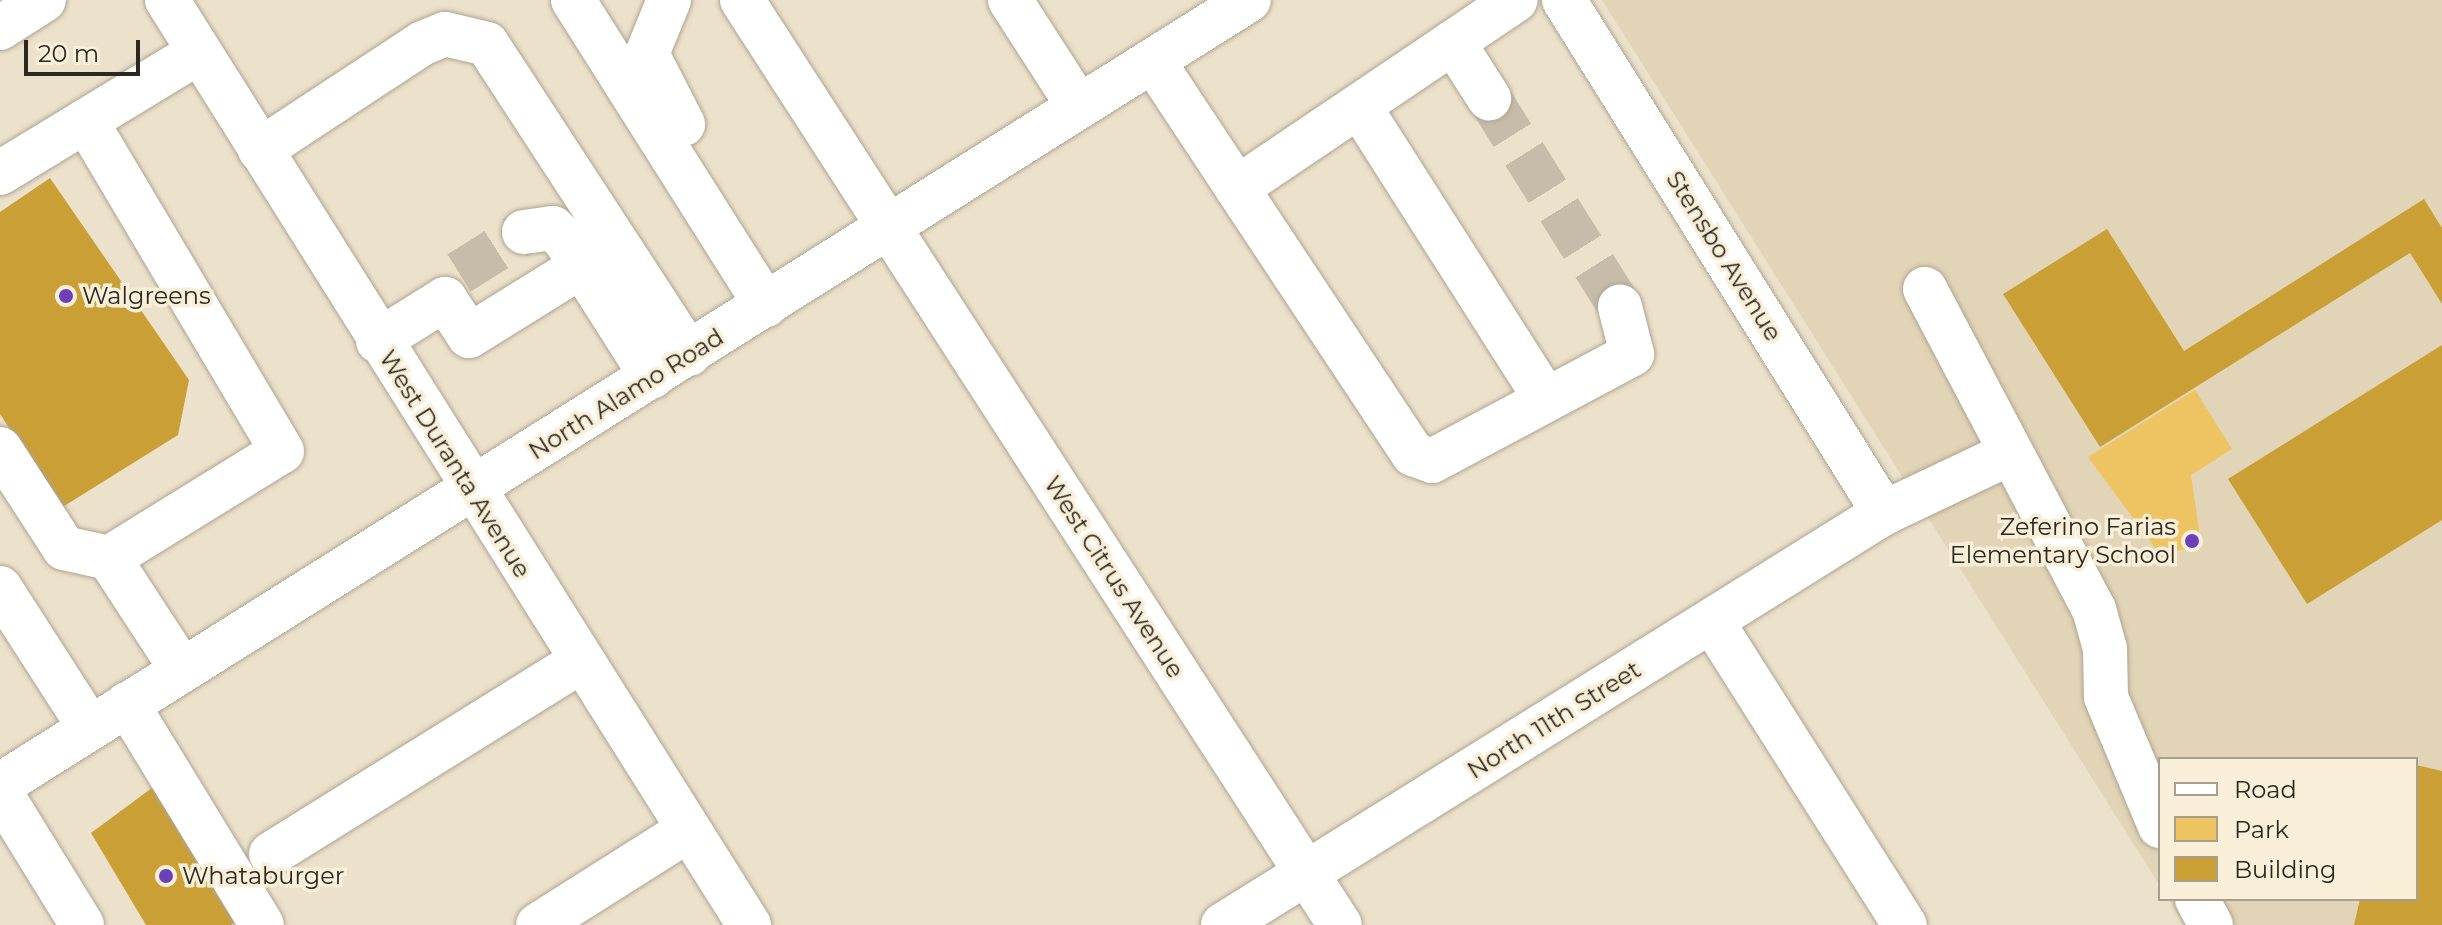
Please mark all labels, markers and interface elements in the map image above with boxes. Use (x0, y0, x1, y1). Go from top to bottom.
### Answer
scale bar (28, 24, 144, 74)
text: 20 m (38, 39, 99, 68)
street label: Stensbo Avenue (1660, 166, 1788, 346)
place label: Walgreens (82, 282, 211, 310)
marker: Walgreens (57, 287, 75, 305)
street label: North Alamo Road (523, 322, 729, 466)
street label: West Duranta Avenue (373, 345, 537, 583)
street label: West Citrus Avenue (1038, 471, 1190, 683)
place label: Zeferino Farias Elementary School (1950, 513, 2176, 569)
marker: Zeferino Farias Elementary School (2183, 532, 2201, 550)
street label: North 11th Street (1462, 655, 1646, 785)
legend (2158, 757, 2418, 901)
text: Road (2234, 775, 2297, 804)
text: Park (2234, 815, 2289, 844)
text: Building (2234, 855, 2337, 884)
place label: Whataburger (182, 862, 344, 890)
marker: Whataburger (157, 867, 175, 885)

